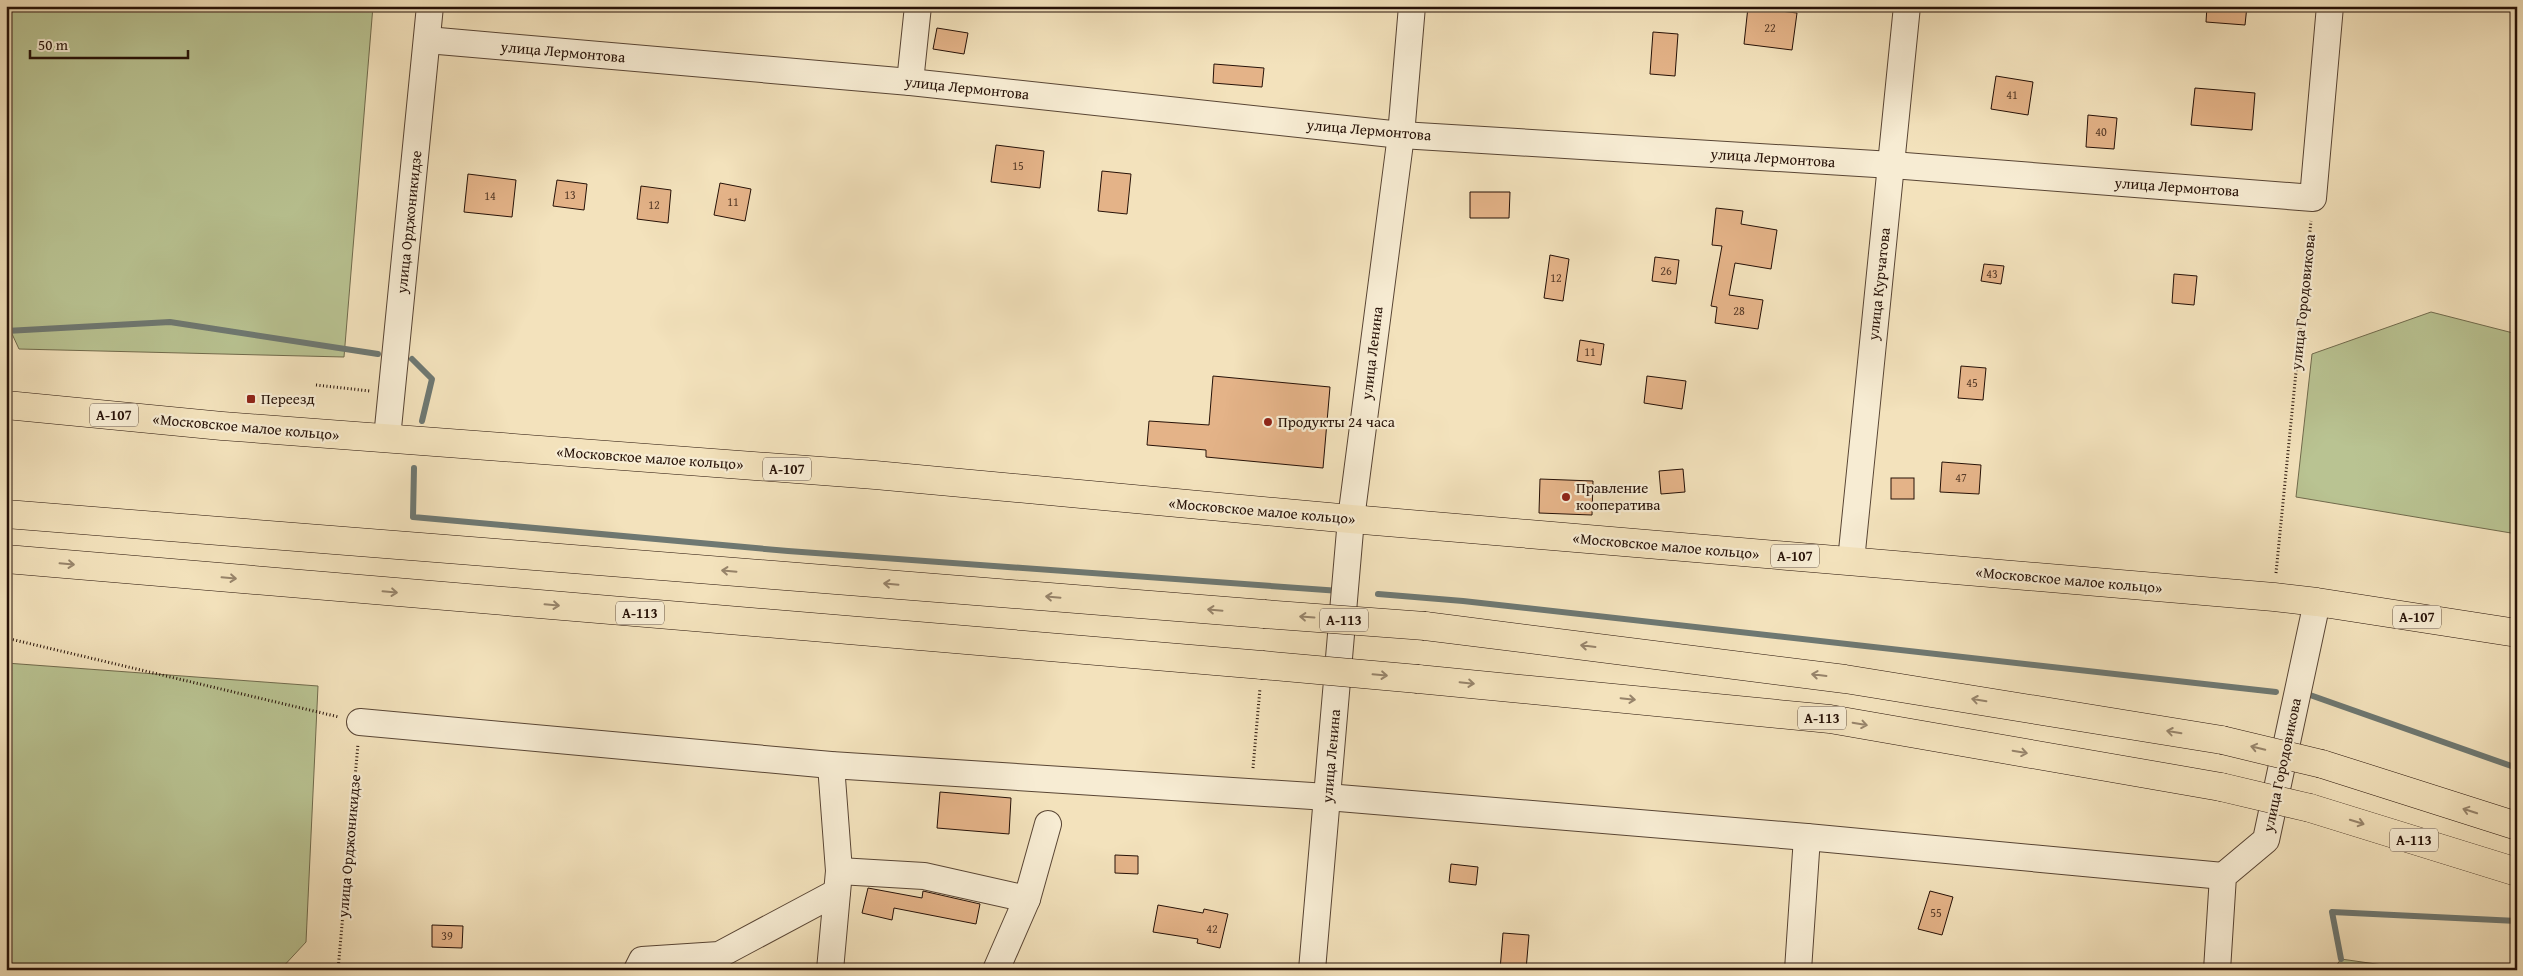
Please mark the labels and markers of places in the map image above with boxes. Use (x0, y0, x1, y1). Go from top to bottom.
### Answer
place label: Переезд (261, 388, 315, 409)
marker: Переезд (245, 393, 257, 405)
place label: Продукты 24 часа (1278, 411, 1396, 432)
marker: Продукты 24 часа (1262, 416, 1274, 428)
place label: Правление кооператива (1576, 477, 1661, 515)
marker: Правление кооператива (1560, 491, 1572, 503)

